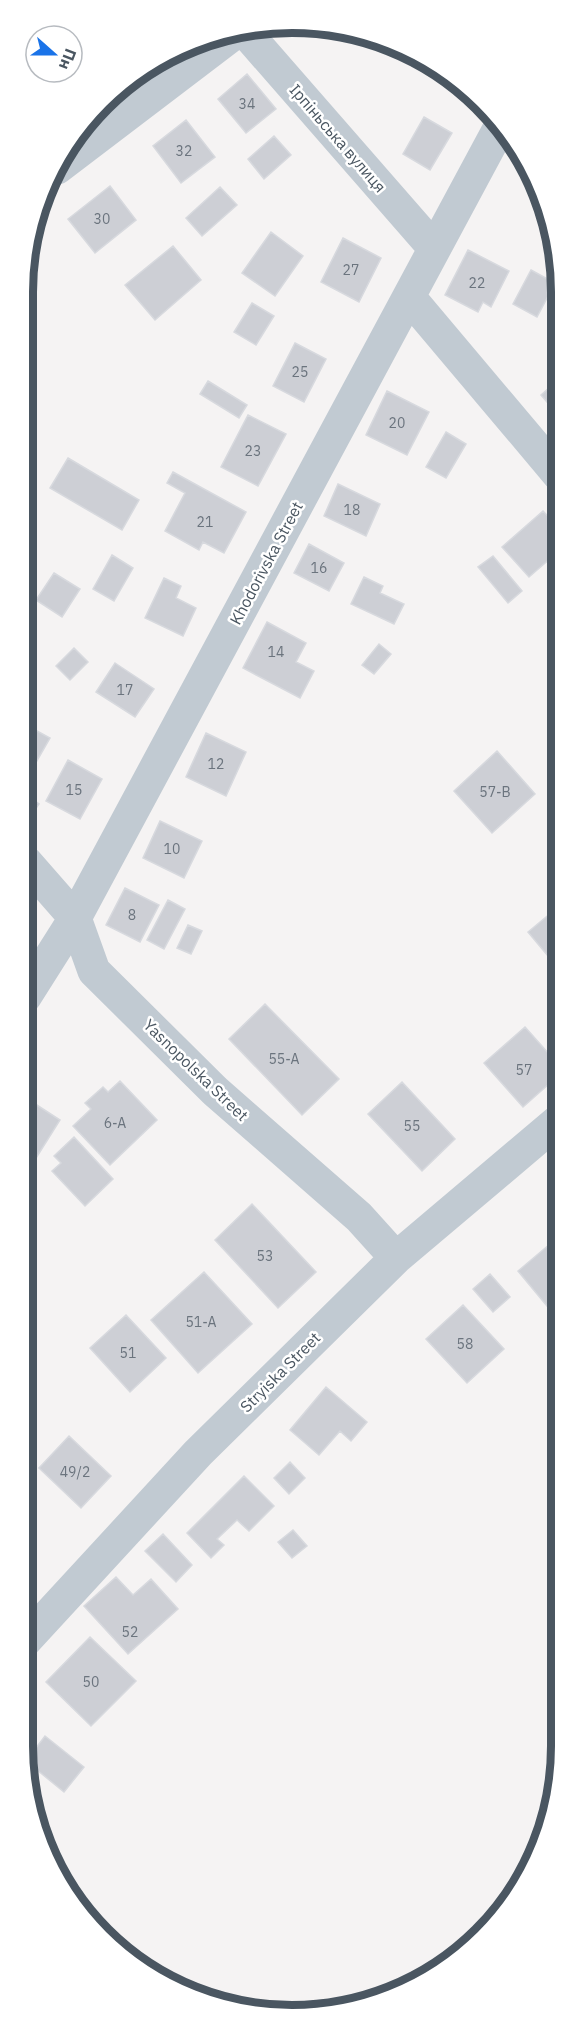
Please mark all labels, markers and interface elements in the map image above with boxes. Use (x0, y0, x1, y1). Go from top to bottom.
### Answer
north arrow (24, 24, 84, 84)
text: Пн (55, 46, 81, 73)
street label: Ірпіньська вулиця (285, 80, 391, 196)
house number: 34 (239, 95, 255, 113)
house number: 32 (176, 142, 192, 160)
house number: 30 (94, 210, 110, 228)
house number: 27 (343, 261, 359, 279)
house number: 22 (469, 274, 485, 292)
house number: 25 (292, 363, 308, 381)
house number: 20 (389, 414, 405, 432)
house number: 23 (245, 442, 261, 460)
street label: Khodorivska Street (225, 498, 307, 628)
house number: 18 (344, 501, 360, 519)
house number: 21 (197, 513, 213, 531)
house number: 16 (311, 559, 327, 577)
house number: 14 (268, 643, 284, 661)
house number: 17 (117, 681, 133, 699)
house number: 12 (208, 755, 224, 773)
house number: 15 (66, 781, 82, 799)
house number: 57-В (479, 783, 511, 801)
house number: 10 (164, 840, 180, 858)
house number: 8 (128, 906, 136, 924)
street label: Yasnopolska Street (139, 1015, 253, 1125)
house number: 55-А (268, 1050, 300, 1068)
house number: 57 (516, 1061, 532, 1079)
house number: 6-А (104, 1114, 126, 1132)
house number: 55 (404, 1117, 420, 1135)
house number: 53 (257, 1247, 273, 1265)
house number: 51-А (185, 1313, 217, 1331)
street label: Stryiska Street (236, 1328, 324, 1416)
house number: 58 (457, 1335, 473, 1353)
house number: 51 (120, 1344, 136, 1362)
house number: 49/2 (60, 1463, 90, 1481)
house number: 52 (122, 1623, 138, 1641)
house number: 50 (83, 1673, 99, 1691)

